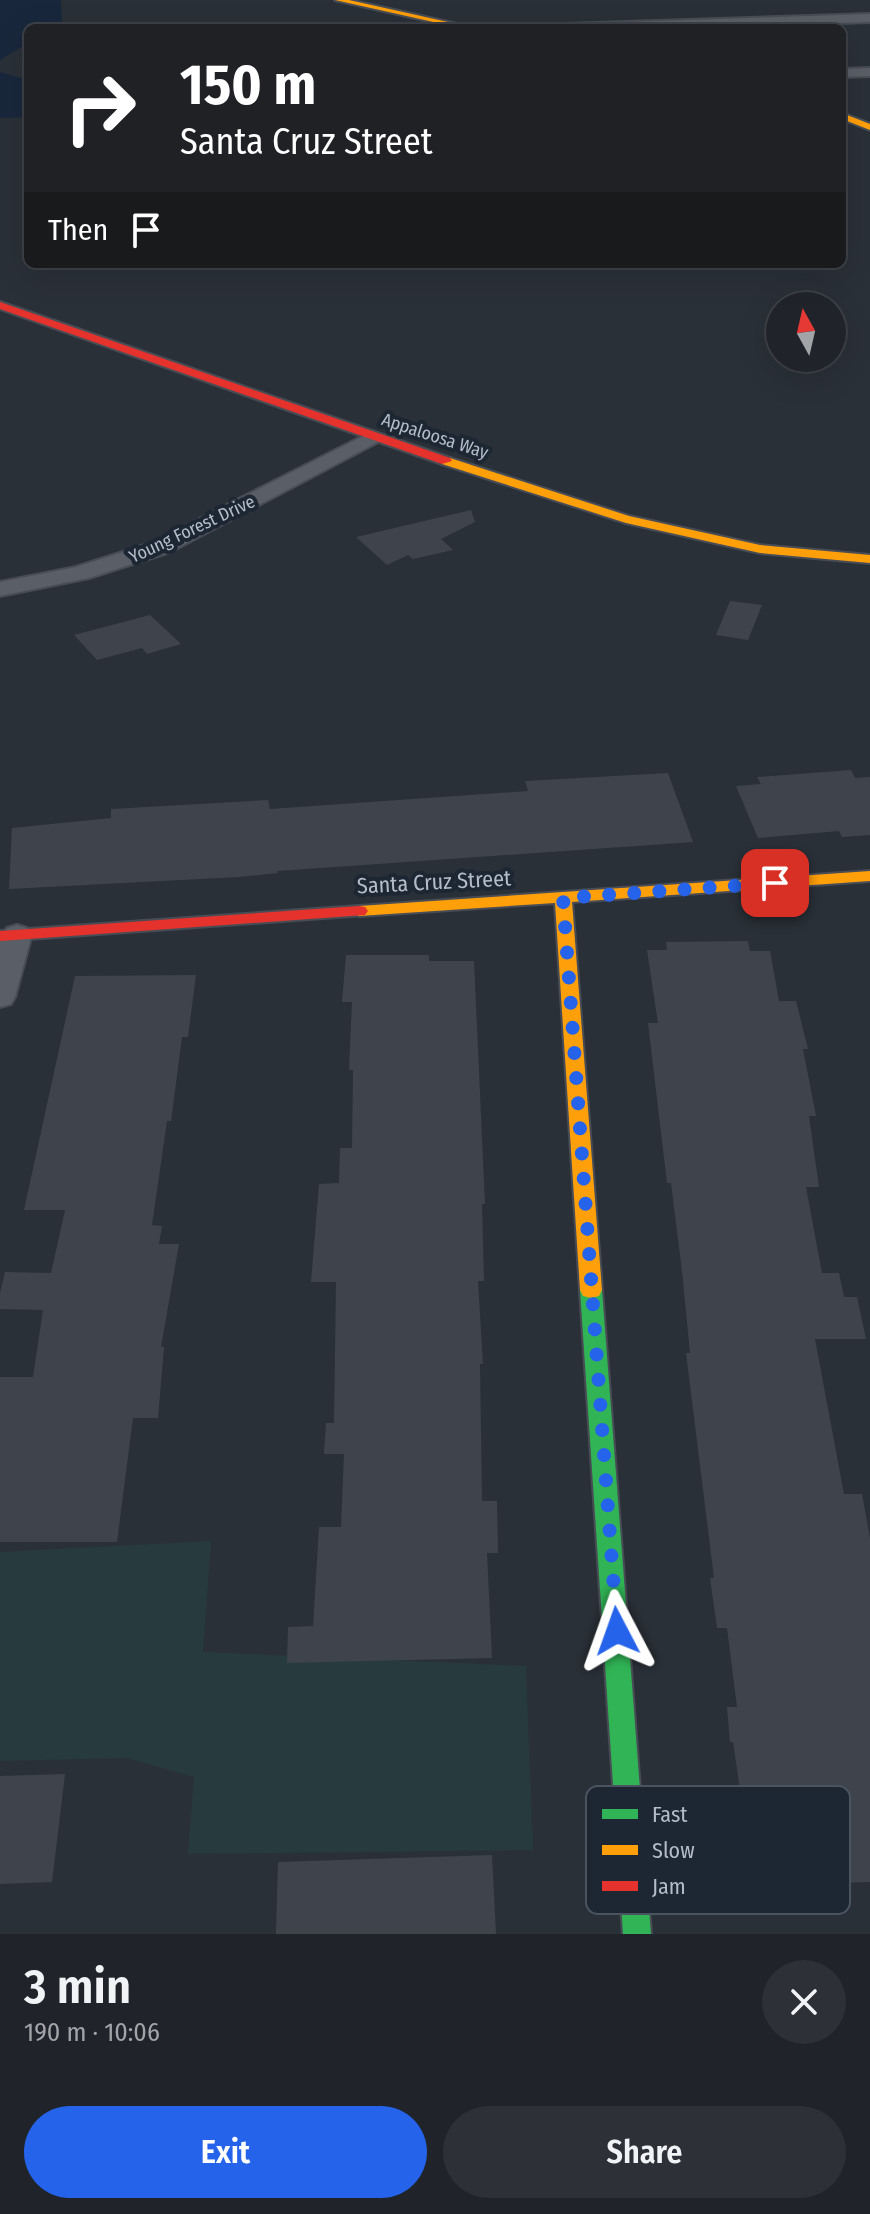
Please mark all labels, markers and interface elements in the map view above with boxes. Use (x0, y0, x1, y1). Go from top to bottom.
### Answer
text: 150 m (180, 52, 316, 119)
icon: right (48, 56, 152, 160)
text: Santa Cruz Street (180, 120, 432, 164)
icon: arrive (124, 208, 168, 252)
text: Then (48, 212, 108, 248)
north arrow (766, 292, 846, 372)
map controls (766, 292, 846, 372)
street label: Appaloosa Way (379, 408, 491, 464)
street label: Young Forest Drive (126, 490, 258, 568)
pin (741, 849, 809, 917)
icon: arrive (753, 861, 797, 905)
street label: Santa Cruz Street (356, 864, 513, 900)
position arrow (575, 1589, 659, 1673)
legend (586, 1786, 850, 1914)
text: Fast (652, 1801, 688, 1828)
text: Slow (652, 1837, 695, 1864)
text: Jam (652, 1873, 686, 1900)
text: 3 min (24, 1958, 131, 2016)
button: close (762, 1960, 846, 2044)
text: 190 m · 10:06 (24, 2017, 160, 2048)
button: Exit (24, 2106, 427, 2198)
button: Share (443, 2106, 846, 2198)

